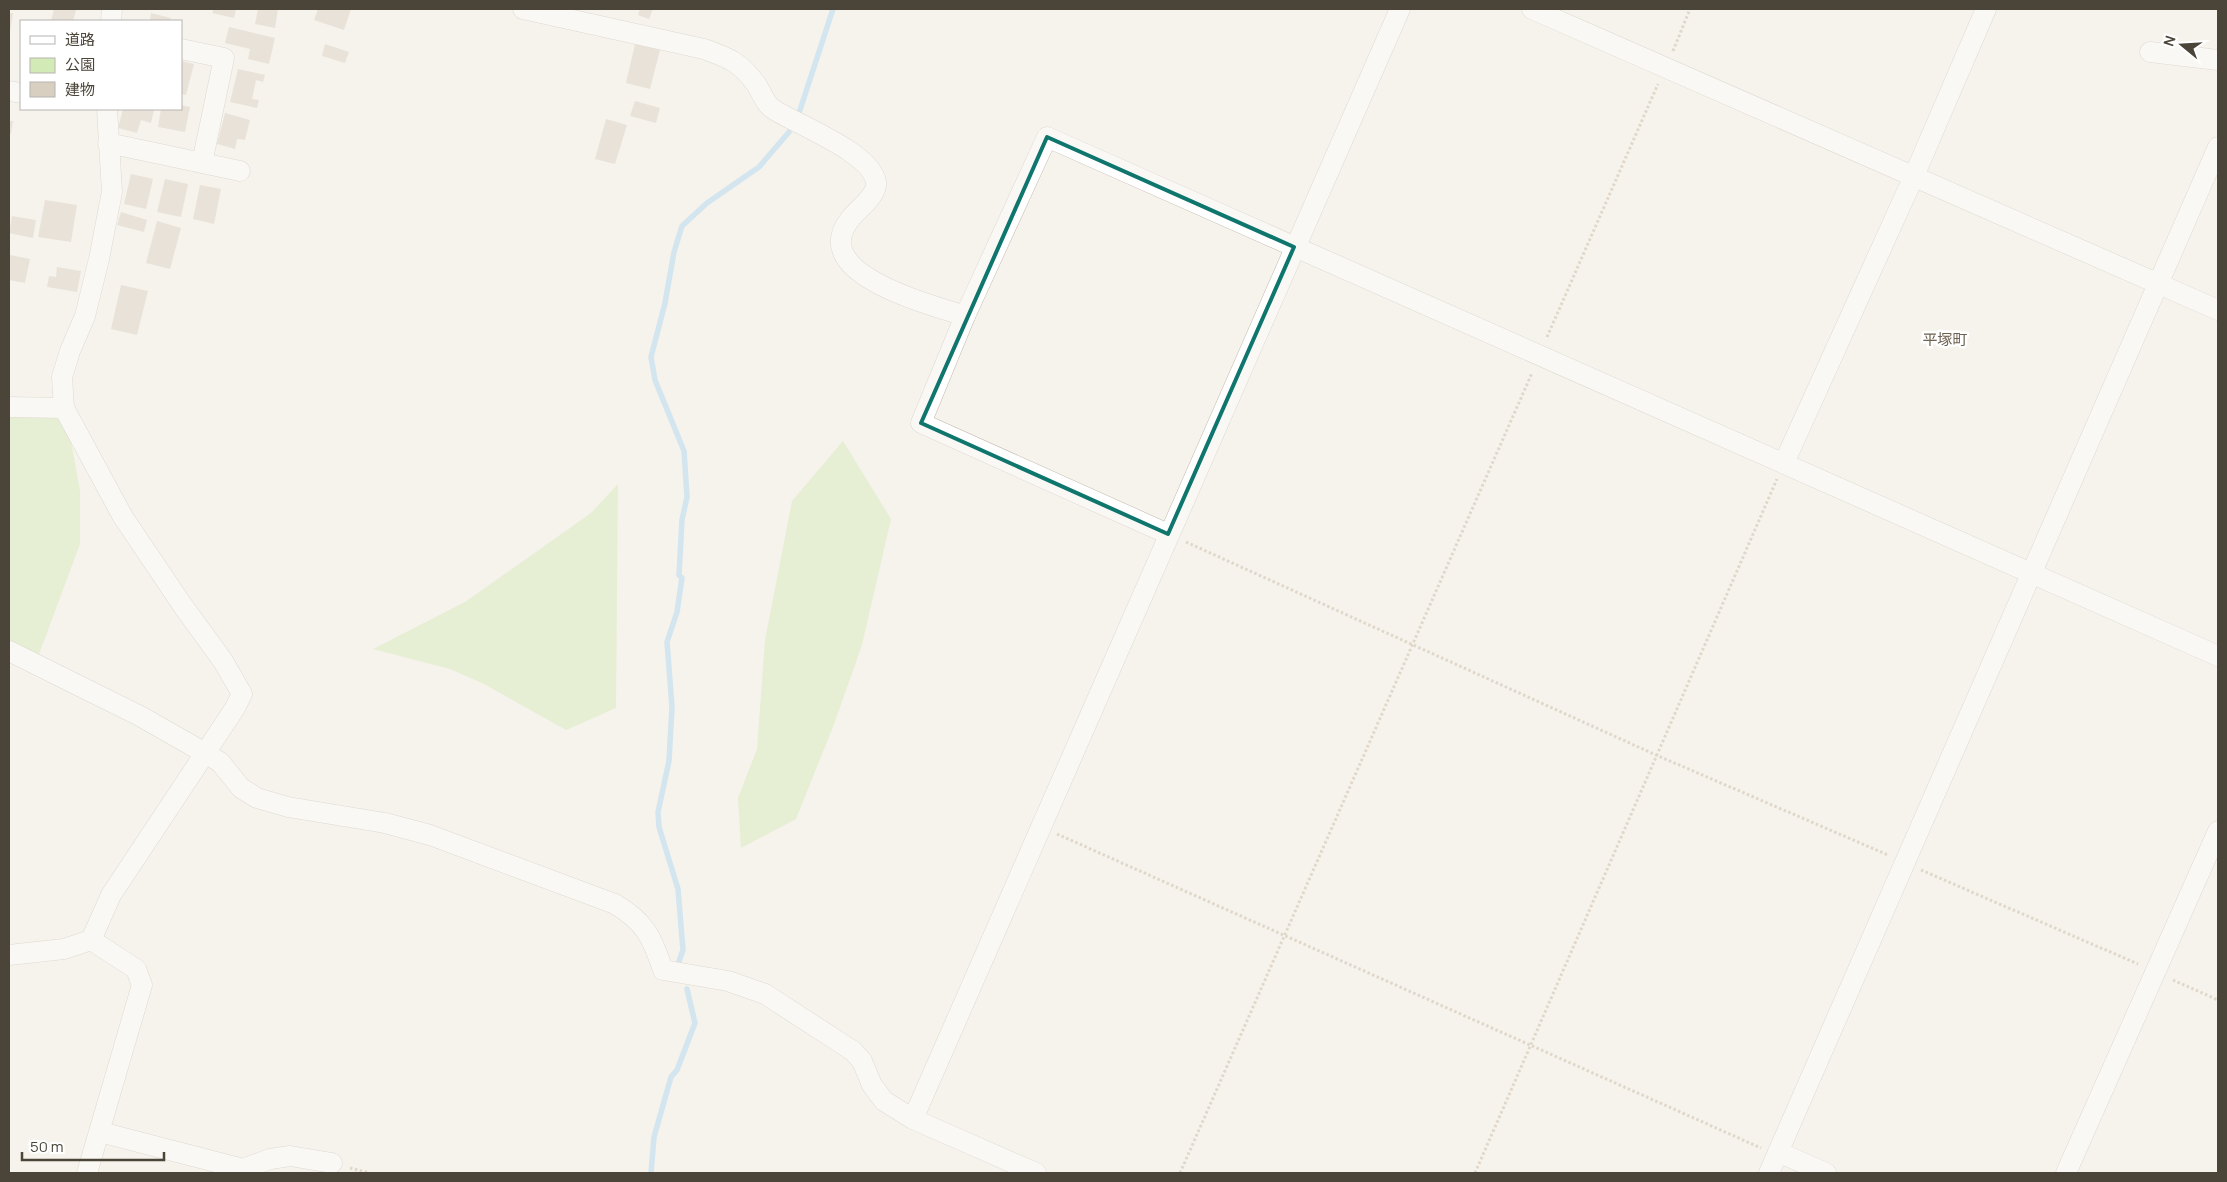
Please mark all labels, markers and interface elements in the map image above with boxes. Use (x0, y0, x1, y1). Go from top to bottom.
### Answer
legend (20, 20, 182, 110)
north arrow (2157, 20, 2207, 70)
text: 道路 (65, 29, 95, 50)
text: N (2159, 33, 2180, 49)
text: 公園 (65, 54, 95, 75)
text: 建物 (65, 79, 95, 100)
district label: 平塚町 (1922, 329, 1968, 350)
scale bar (22, 1130, 165, 1162)
text: 50 m (30, 1136, 64, 1157)

